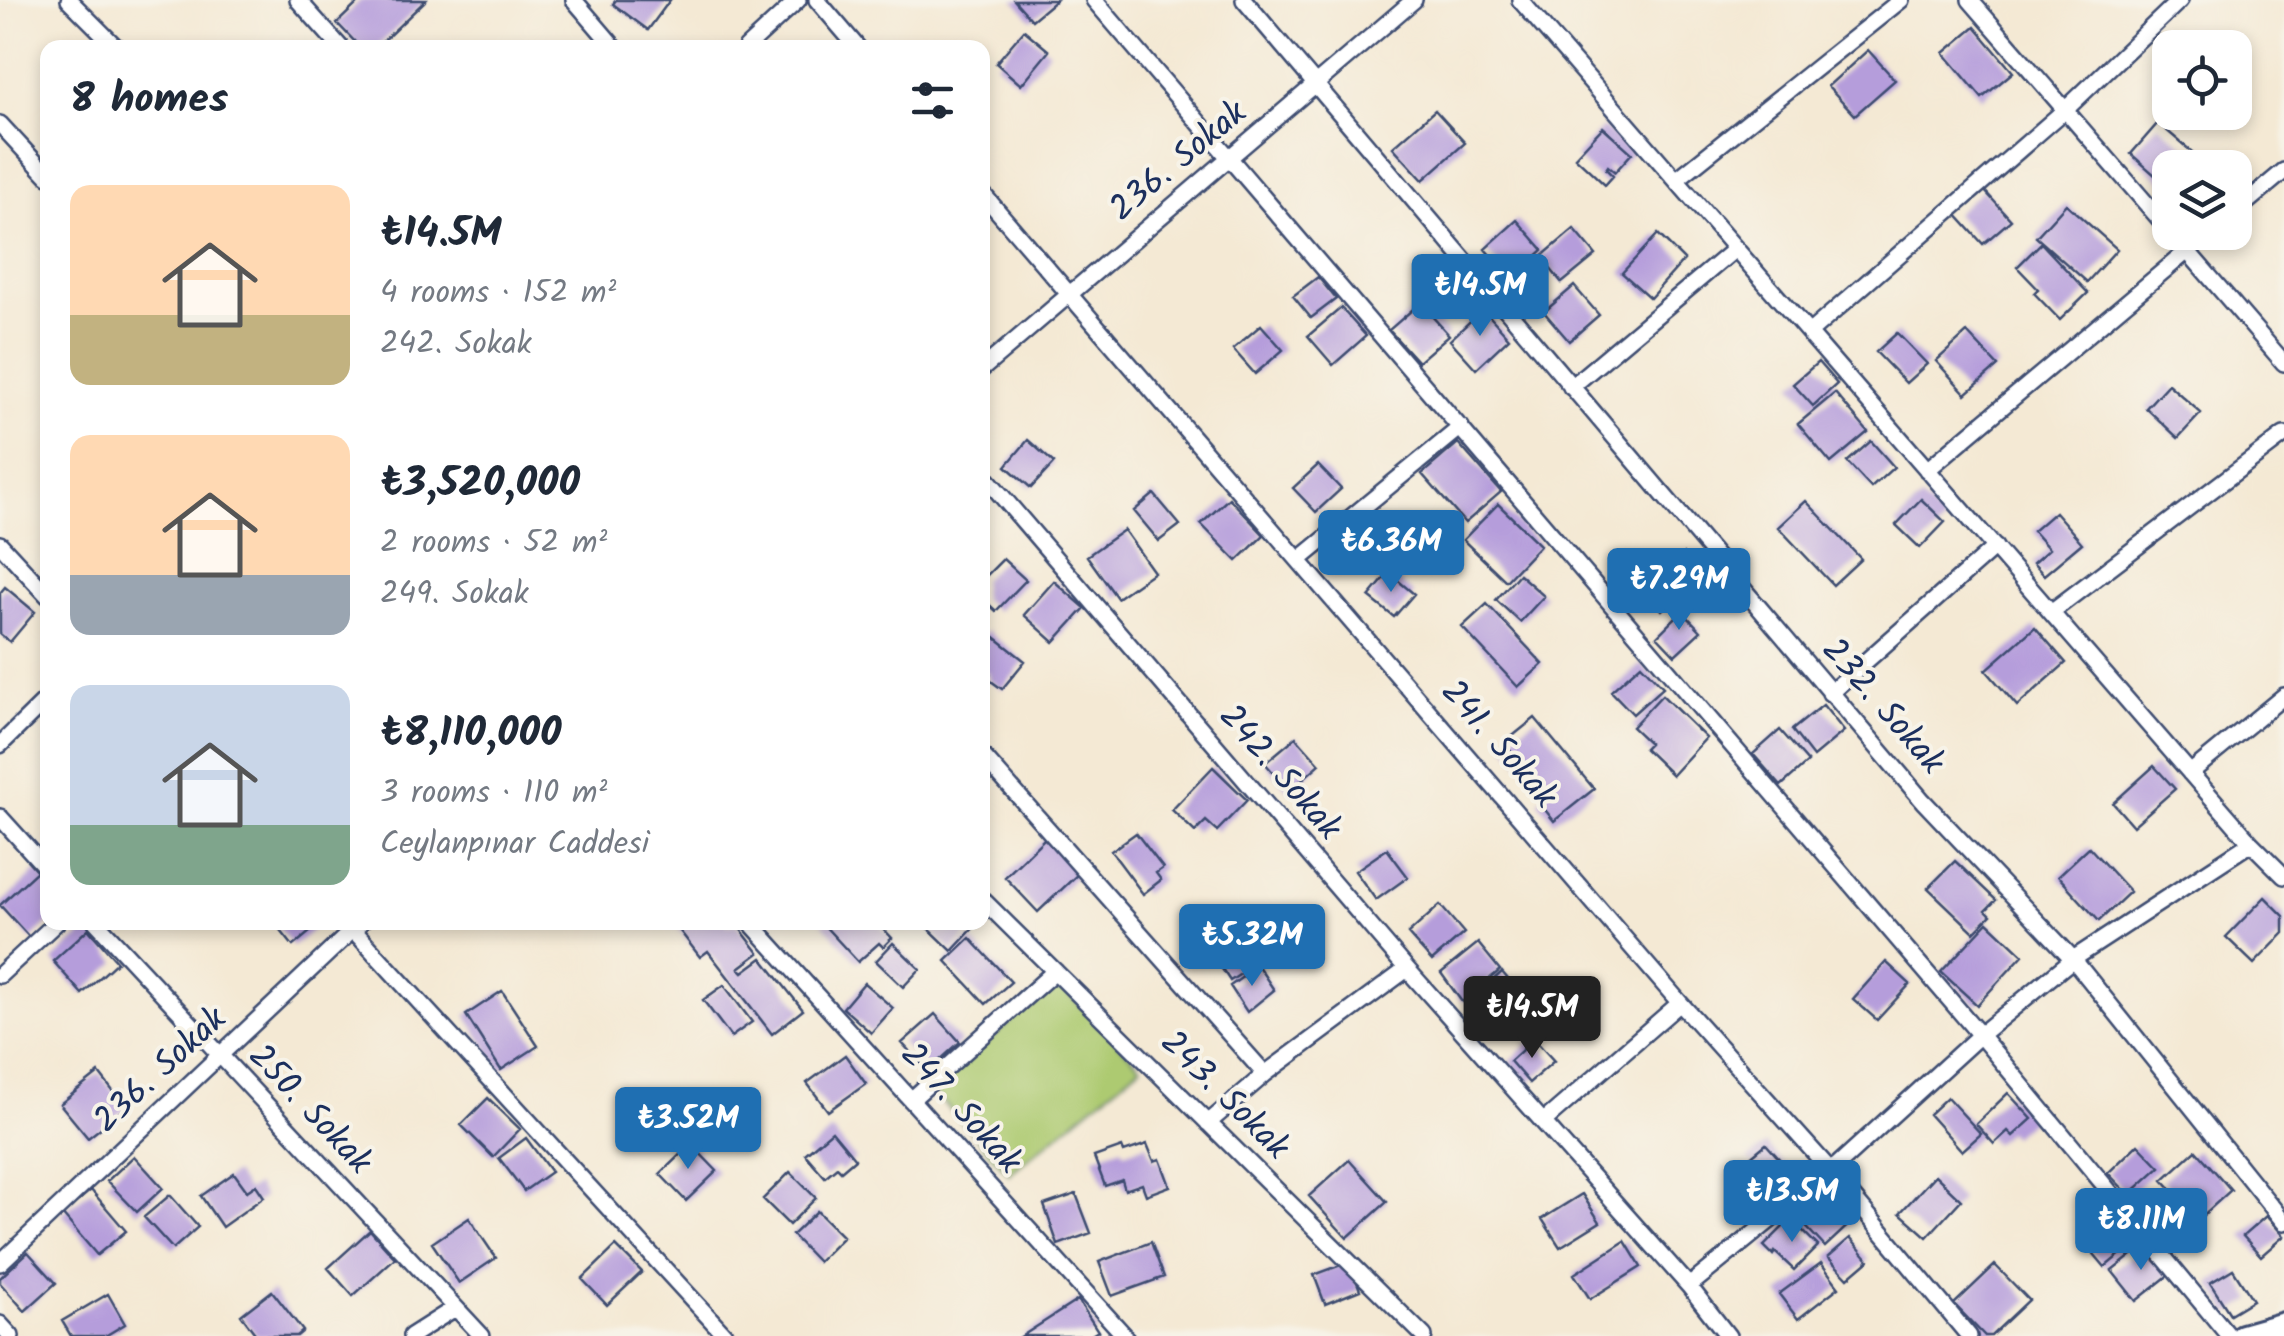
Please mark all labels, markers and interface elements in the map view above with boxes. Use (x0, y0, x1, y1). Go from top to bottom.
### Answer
map controls (2152, 30, 2252, 250)
button: locate (2152, 30, 2252, 130)
text: 8 homes (70, 67, 228, 134)
icon: filters (905, 73, 960, 128)
street label: 236. Sokak (1097, 87, 1261, 237)
button: layers (2152, 150, 2252, 250)
text: ₺14.5M (380, 201, 502, 268)
icon: home (150, 225, 270, 345)
pin: ₺14.5M (1399, 254, 1561, 339)
text: ₺14.5M (1434, 261, 1526, 312)
text: 4 rooms · 152 m² (380, 268, 616, 319)
text: 242. Sokak (380, 319, 532, 370)
text: ₺3,520,000 (380, 451, 580, 518)
icon: home (150, 475, 270, 595)
pin: ₺6.36M (1310, 510, 1472, 595)
text: ₺6.36M (1340, 517, 1442, 568)
text: 2 rooms · 52 m² (380, 518, 607, 569)
pin: ₺7.29M (1598, 548, 1760, 633)
text: ₺7.29M (1629, 555, 1729, 606)
text: 249. Sokak (380, 569, 529, 620)
street label: 232. Sokak (1806, 626, 1958, 789)
street label: 241. Sokak (1425, 668, 1571, 823)
street label: 242. Sokak (1203, 692, 1355, 854)
text: ₺8,110,000 (380, 701, 562, 768)
icon: home (150, 725, 270, 845)
text: 3 rooms · 110 m² (380, 768, 607, 819)
text: Ceylanpınar Caddesi (380, 819, 649, 870)
pin: ₺5.32M (1171, 904, 1333, 989)
text: ₺5.32M (1201, 911, 1303, 962)
pin: ₺14.5M (1451, 976, 1613, 1061)
text: ₺14.5M (1486, 983, 1578, 1034)
street label: 236. Sokak (81, 994, 241, 1148)
street label: 243. Sokak (1146, 1018, 1303, 1175)
street label: 247. Sokak (885, 1030, 1035, 1188)
street label: 250. Sokak (233, 1031, 385, 1189)
pin: ₺3.52M (607, 1087, 769, 1172)
text: ₺3.52M (637, 1094, 739, 1145)
pin: ₺13.5M (1711, 1160, 1873, 1245)
text: ₺13.5M (1746, 1167, 1838, 1218)
pin: ₺8.11M (2060, 1188, 2222, 1273)
text: ₺8.11M (2097, 1195, 2185, 1246)

